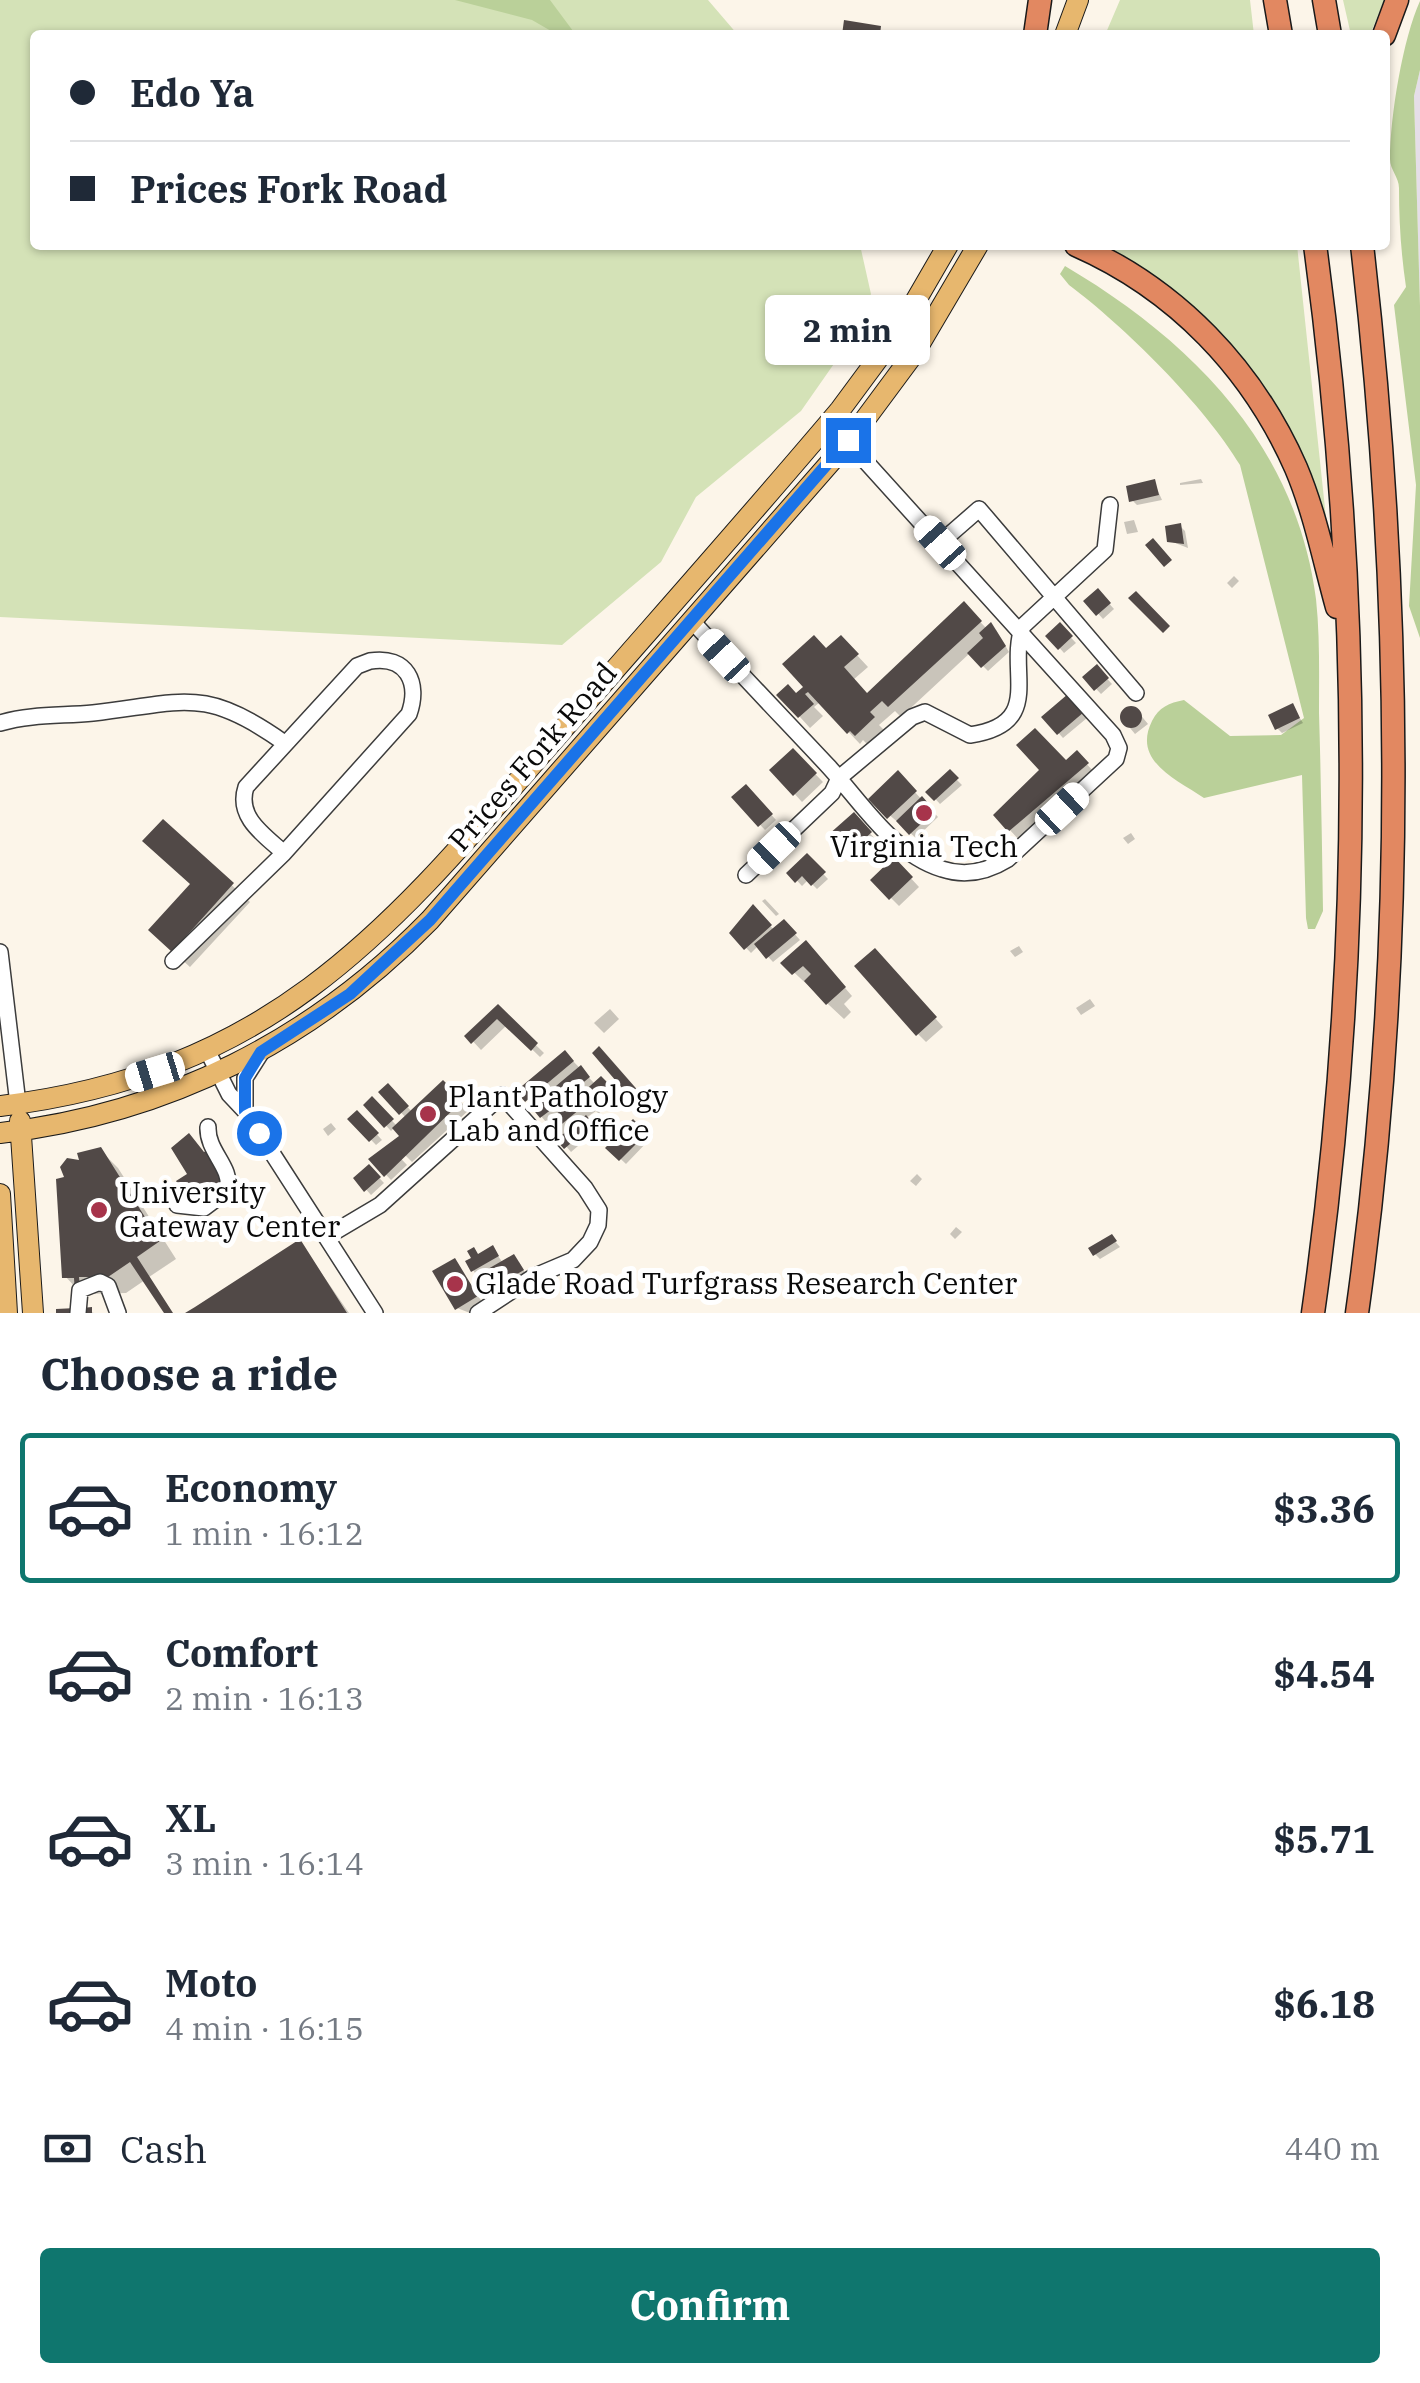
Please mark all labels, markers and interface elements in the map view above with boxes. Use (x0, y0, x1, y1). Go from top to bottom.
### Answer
text: Edo Ya (130, 68, 254, 117)
text: Prices Fork Road (130, 164, 448, 213)
callout: 2 min (766, 295, 930, 365)
text: 2 min (803, 309, 892, 351)
route end (826, 418, 871, 463)
car (909, 511, 971, 575)
car (693, 624, 755, 688)
street label: Prices Fork Road (439, 653, 625, 859)
car (1030, 778, 1094, 840)
marker: Virginia Tech (913, 802, 935, 824)
car (742, 816, 806, 880)
place label: Virginia Tech (830, 826, 1018, 865)
car (122, 1049, 188, 1095)
place label: Plant Pathology Lab and Office (448, 1076, 668, 1149)
marker: Plant Pathology Lab and Office (417, 1103, 439, 1125)
route start (237, 1111, 282, 1156)
place label: University Gateway Center (119, 1172, 340, 1245)
marker: University Gateway Center (88, 1199, 110, 1221)
place label: Glade Road Turfgrass Research Center (475, 1263, 1017, 1302)
marker: Glade Road Turfgrass Research Center (444, 1273, 466, 1295)
text: Choose a ride (40, 1344, 338, 1402)
icon: car (45, 1463, 135, 1553)
text: Economy (165, 1463, 337, 1512)
text: $3.36 (1273, 1484, 1375, 1533)
text: 1 min · 16:12 (165, 1512, 364, 1554)
icon: car (45, 1628, 135, 1718)
text: Comfort (165, 1628, 318, 1677)
text: $4.54 (1273, 1649, 1375, 1698)
text: 2 min · 16:13 (165, 1677, 364, 1719)
icon: car (45, 1793, 135, 1883)
text: XL (165, 1793, 216, 1842)
text: $5.71 (1273, 1814, 1375, 1863)
text: 3 min · 16:14 (165, 1842, 364, 1884)
icon: car (45, 1958, 135, 2048)
text: Moto (165, 1958, 257, 2007)
text: $6.18 (1273, 1979, 1375, 2028)
text: 4 min · 16:15 (165, 2007, 364, 2049)
icon: cash (40, 2121, 95, 2176)
text: Cash (120, 2124, 207, 2173)
text: 440 m (1284, 2127, 1380, 2169)
button: Confirm (40, 2248, 1380, 2363)

